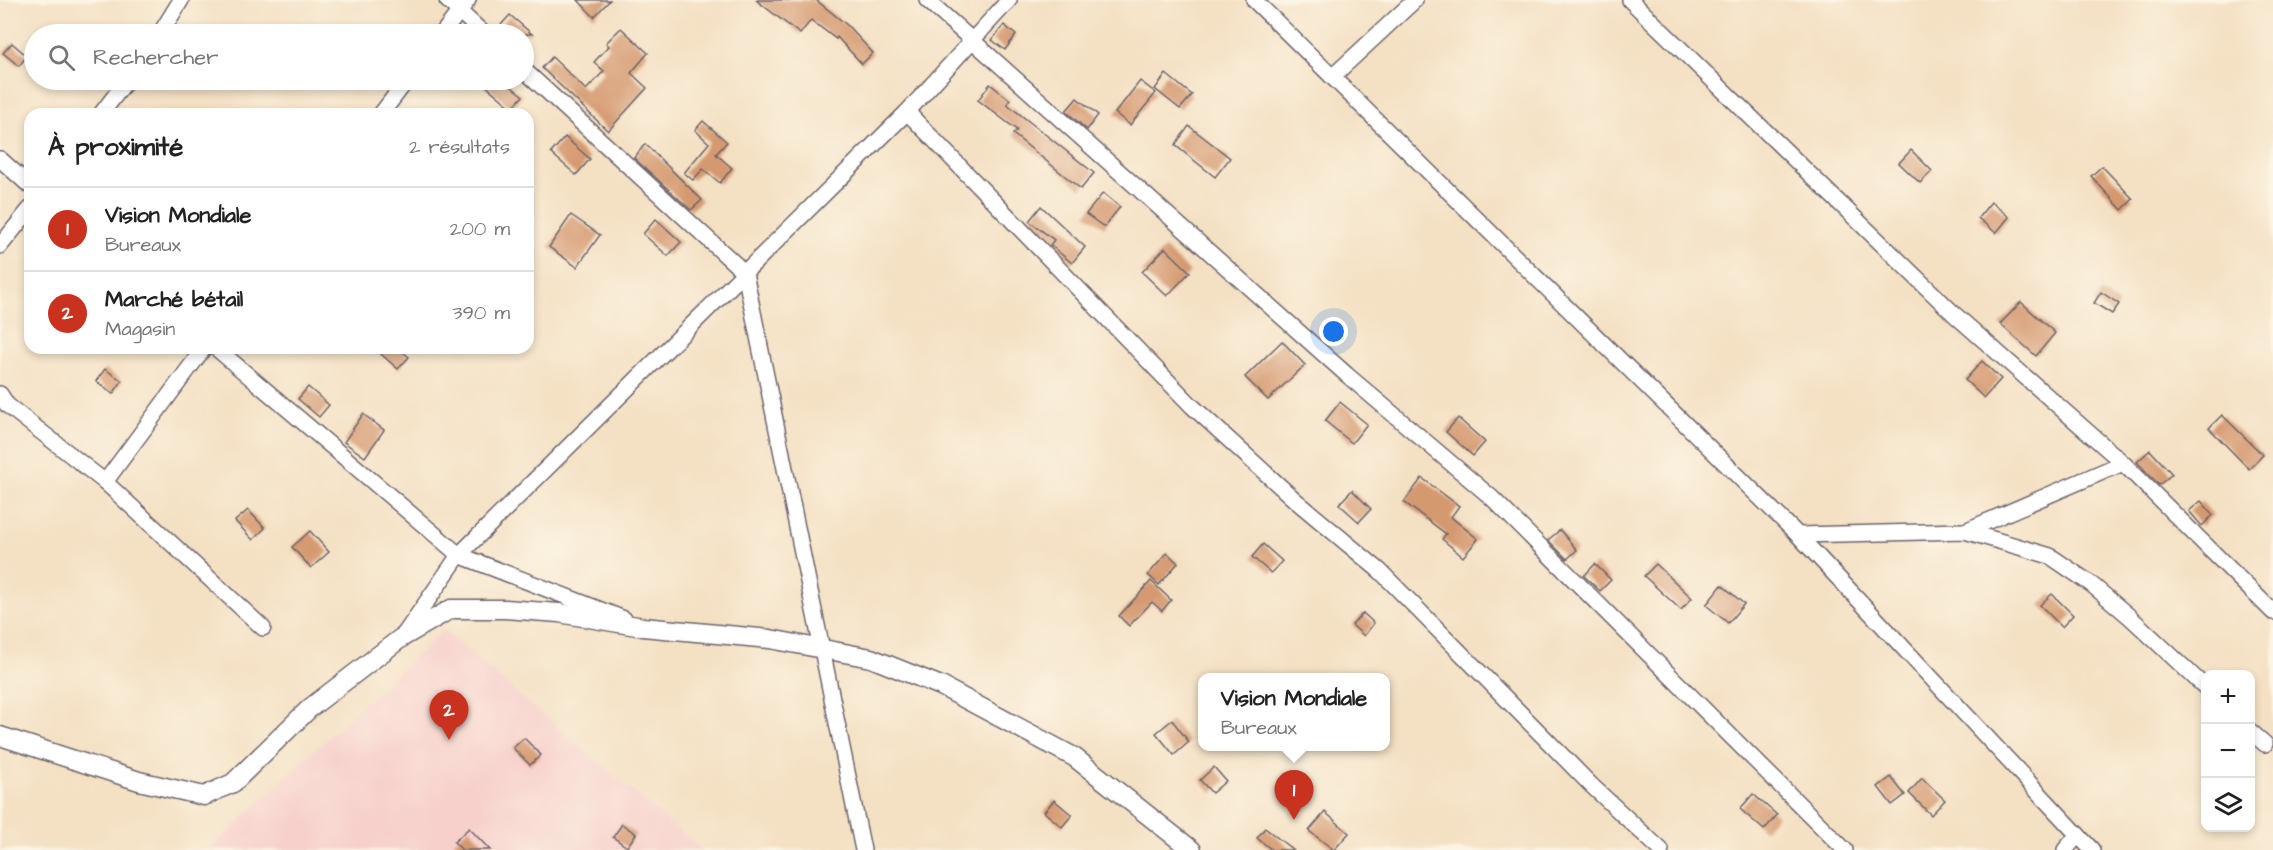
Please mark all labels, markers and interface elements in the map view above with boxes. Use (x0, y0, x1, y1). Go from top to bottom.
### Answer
search box (24, 24, 534, 90)
icon: search (45, 41, 78, 74)
text: Rechercher (93, 42, 218, 73)
text: À proximité (48, 129, 183, 165)
text: 2 résultats (409, 133, 510, 161)
text: Vision Mondiale (105, 200, 251, 231)
text: 1 (66, 215, 69, 243)
text: 200 m (450, 215, 510, 243)
text: Bureaux (105, 231, 181, 259)
text: Marché bétail (105, 284, 243, 315)
text: 2 (62, 299, 73, 327)
text: 390 m (452, 299, 510, 327)
text: Magasin (105, 315, 175, 343)
your location (1319, 317, 1348, 346)
map controls (2201, 670, 2255, 832)
button: + (2201, 670, 2255, 724)
popup (1198, 673, 1390, 751)
text: Vision Mondiale (1221, 683, 1367, 714)
pin: 2 (430, 690, 468, 740)
text: Bureaux (1221, 714, 1297, 742)
button: − (2201, 724, 2255, 778)
pin: 1 (1274, 770, 1314, 820)
button: layers (2201, 778, 2255, 832)

